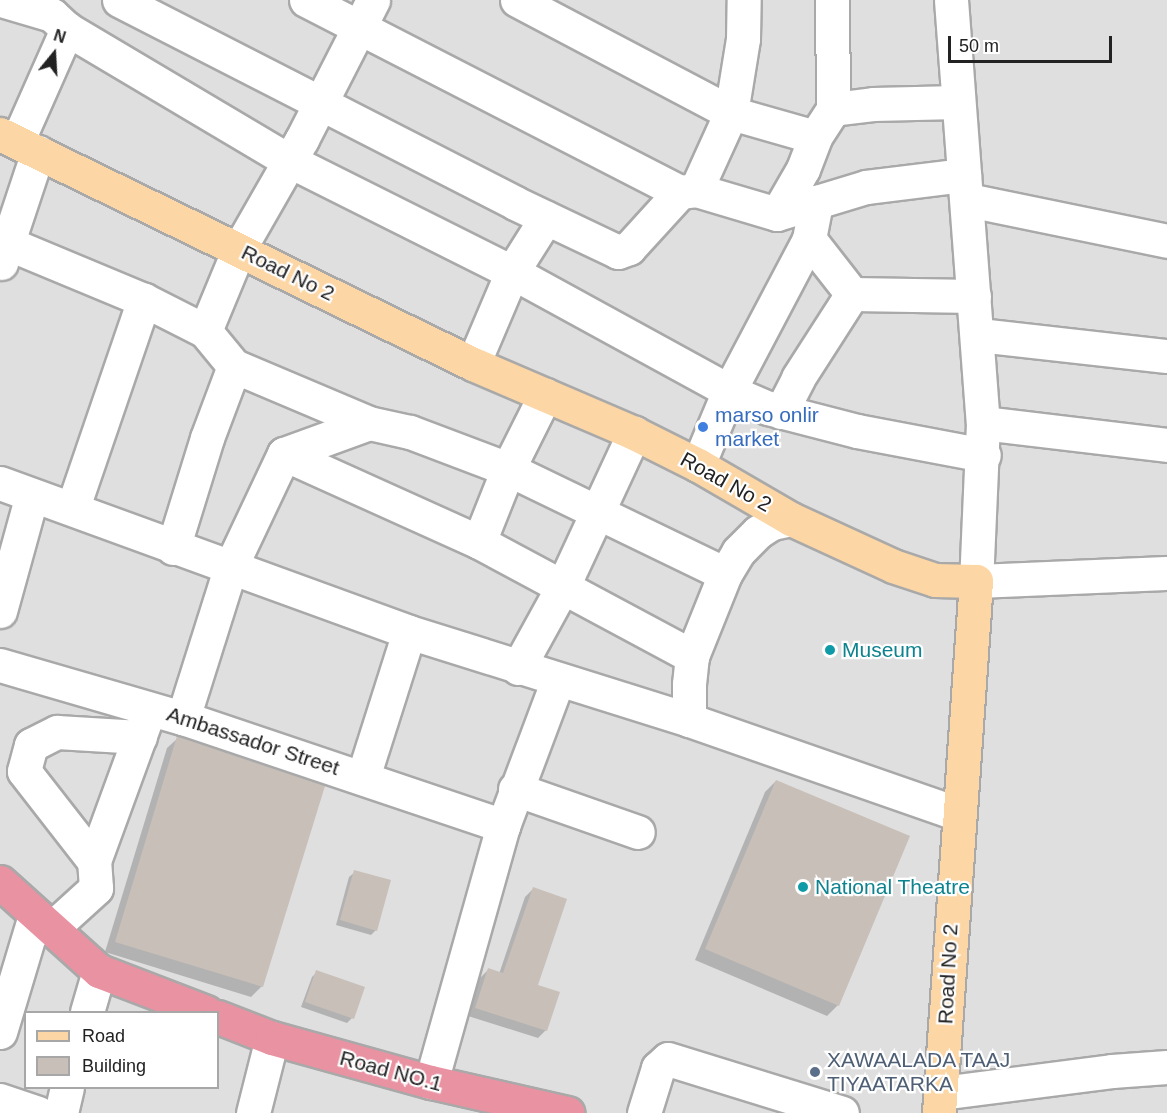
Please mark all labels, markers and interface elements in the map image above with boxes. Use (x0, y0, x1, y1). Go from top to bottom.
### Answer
north arrow (24, 24, 84, 84)
scale bar (951, 24, 1114, 62)
text: N (52, 27, 68, 46)
text: 50 m (959, 36, 999, 56)
street label: Road No 2 (237, 240, 339, 306)
place label: marso onlir market (715, 402, 819, 452)
marker: marso onlir market (696, 420, 710, 434)
street label: Road No 2 (676, 447, 776, 517)
place label: Museum (842, 637, 923, 663)
marker: Museum (823, 643, 837, 657)
street label: Ambassador Street (164, 701, 342, 781)
place label: National Theatre (815, 874, 970, 900)
marker: National Theatre (796, 880, 810, 894)
street label: Road No 2 (933, 923, 963, 1025)
legend (24, 1011, 219, 1089)
text: Road (82, 1026, 125, 1046)
street label: Road NO.1 (337, 1045, 445, 1097)
place label: XAWAALADA TAAJ TIYAATARKA (827, 1047, 1012, 1097)
text: Building (82, 1056, 146, 1076)
marker: XAWAALADA TAAJ TIYAATARKA (808, 1065, 822, 1079)

